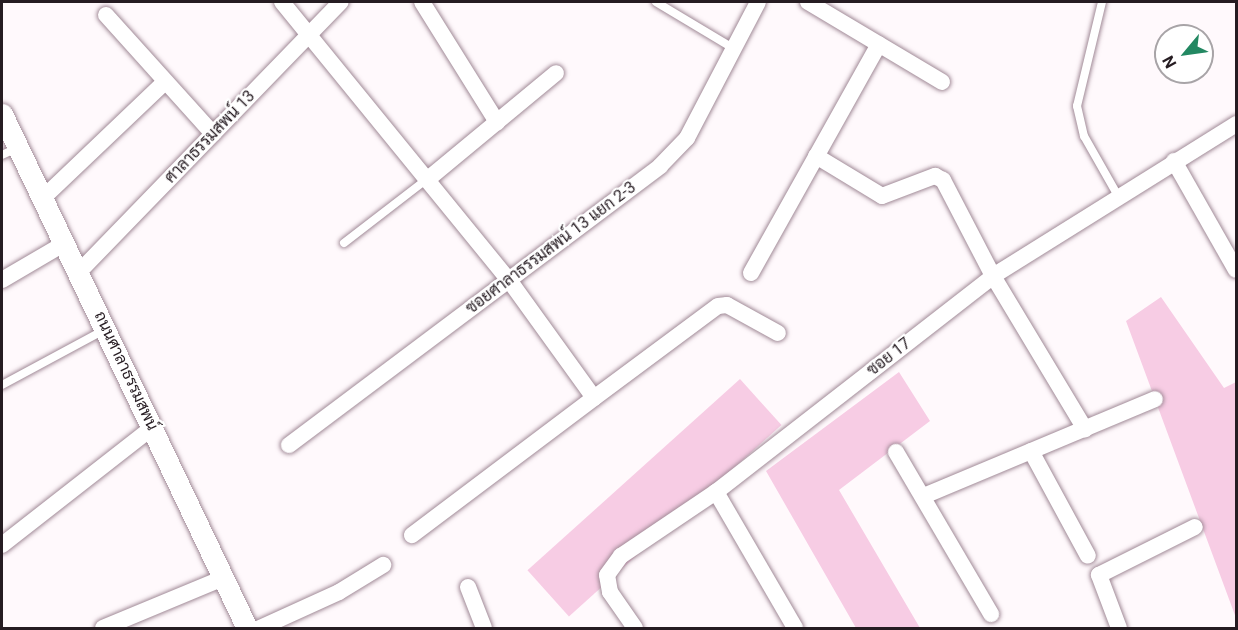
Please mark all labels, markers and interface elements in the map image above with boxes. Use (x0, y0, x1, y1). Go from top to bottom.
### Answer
north arrow (1154, 24, 1214, 84)
text: N (1159, 52, 1181, 72)
street label: ศาลาธรรมสพน์ 13 (161, 87, 259, 187)
street label: ซอยศาลาธรรมสพน์ 13 แยก 2-3 (462, 178, 640, 318)
street label: ถนนศาลาธรรมสพน์ (90, 308, 162, 434)
street label: ซอย 17 (863, 334, 915, 380)

